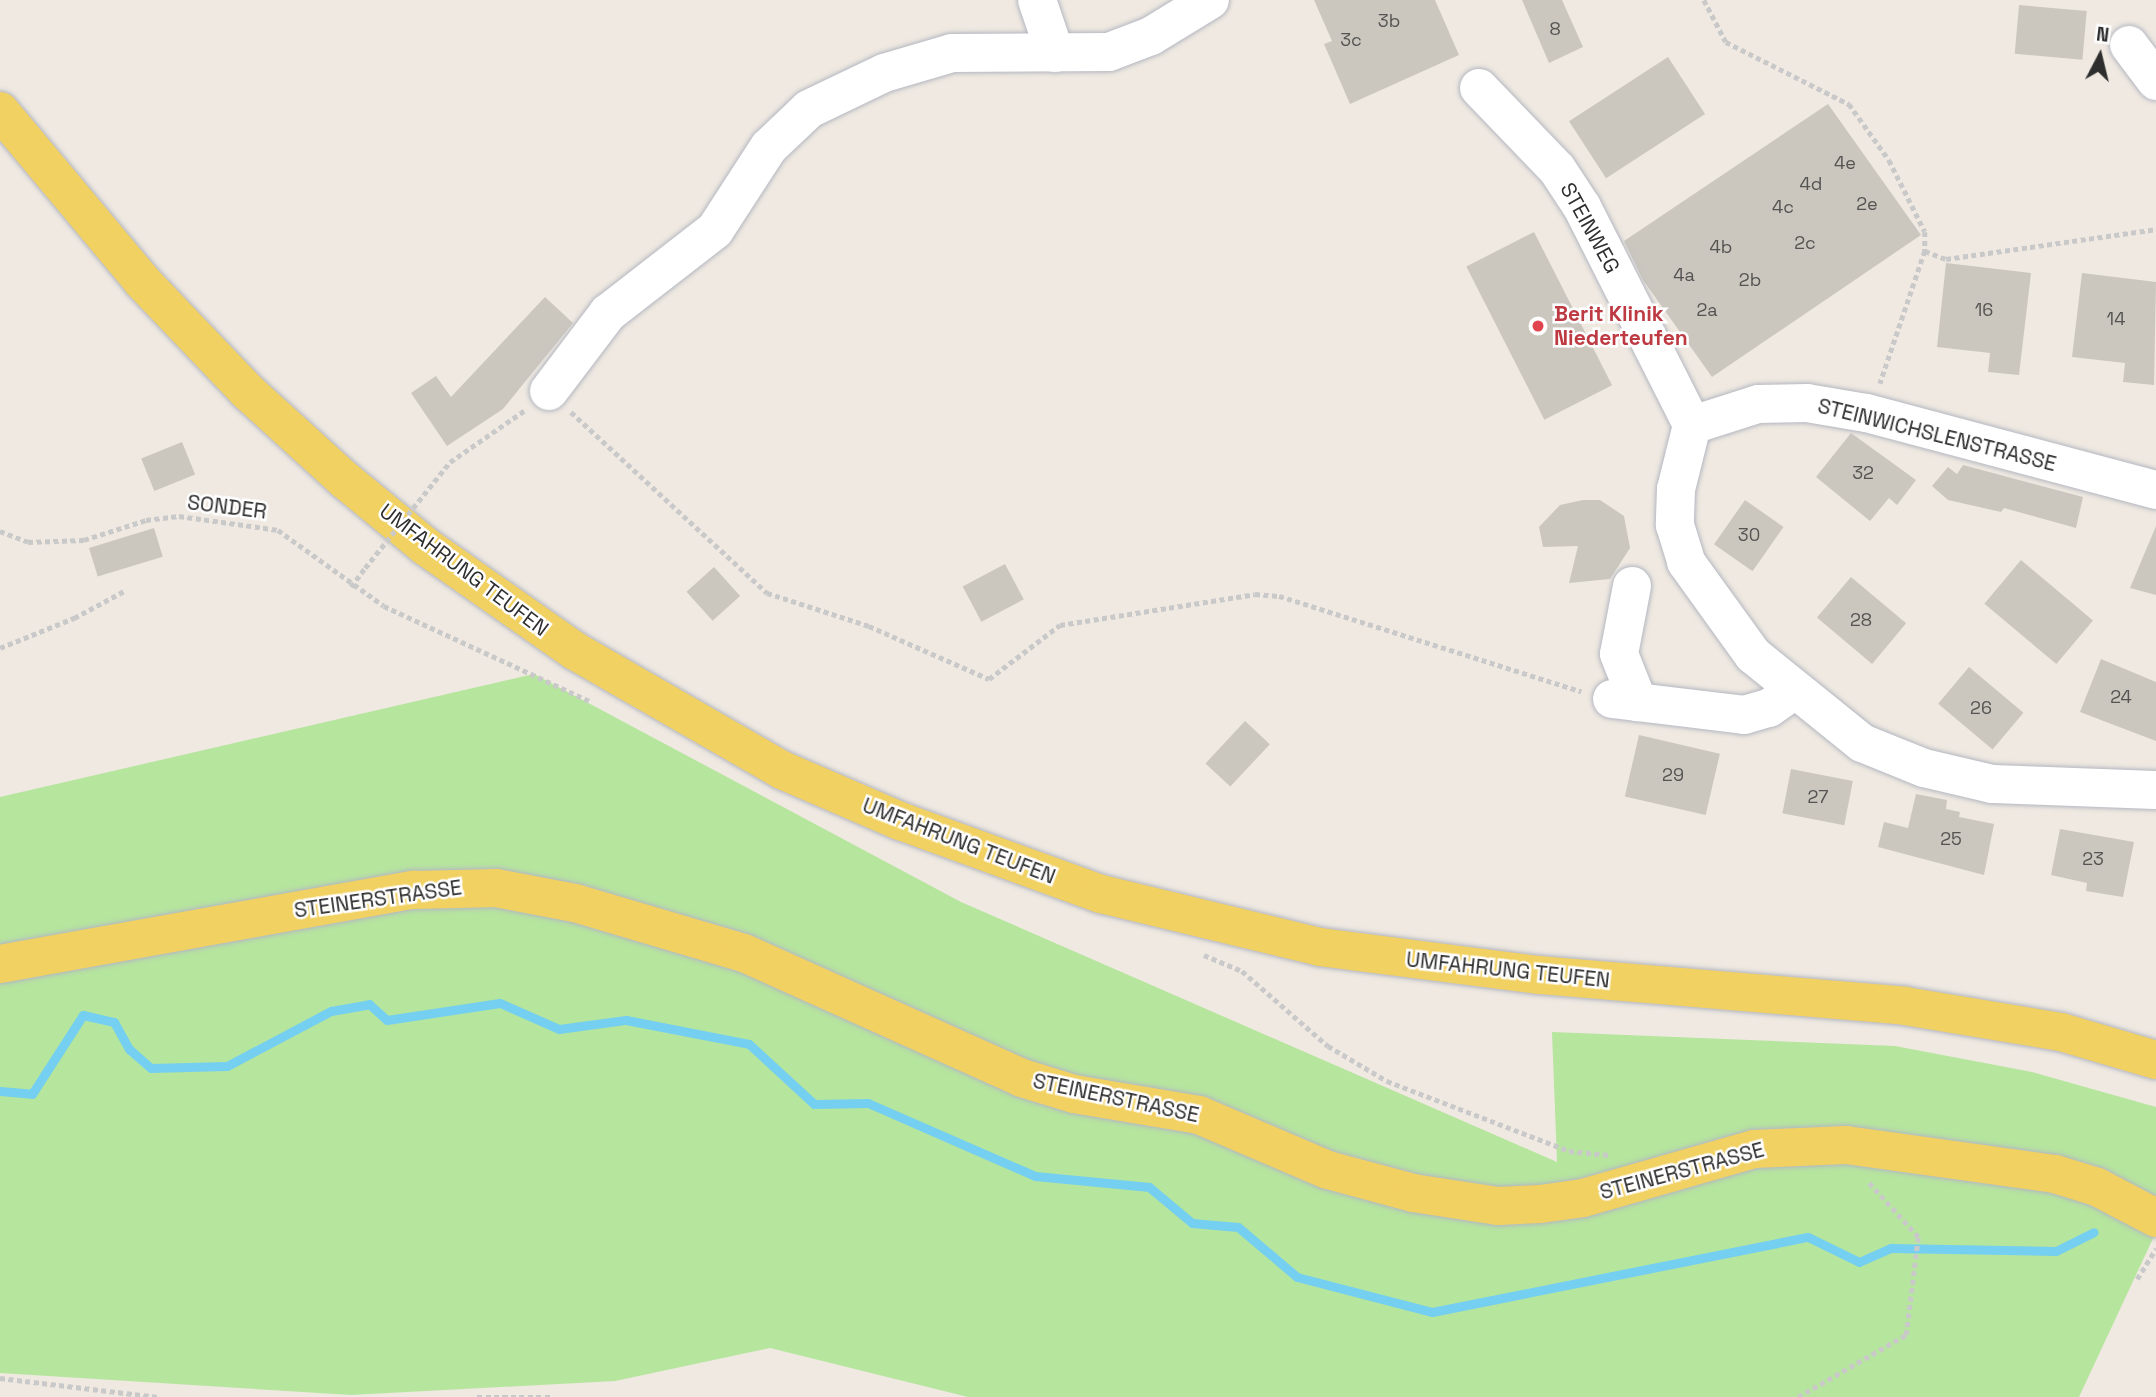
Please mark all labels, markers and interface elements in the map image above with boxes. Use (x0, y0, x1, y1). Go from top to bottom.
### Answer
house number: 3b (1378, 10, 1400, 32)
house number: 8 (1549, 18, 1561, 40)
north arrow (2065, 21, 2135, 91)
text: N (2095, 21, 2110, 48)
house number: 3c (1340, 29, 1362, 51)
house number: 4e (1834, 152, 1856, 174)
house number: 4d (1800, 173, 1822, 195)
street label: STEINWEG (1555, 178, 1625, 278)
house number: 2e (1856, 193, 1878, 215)
house number: 4c (1772, 196, 1794, 218)
house number: 2c (1794, 232, 1816, 254)
house number: 4b (1710, 236, 1732, 258)
house number: 4a (1673, 264, 1695, 286)
house number: 2b (1739, 269, 1761, 291)
house number: 2a (1696, 299, 1718, 321)
house number: 16 (1975, 299, 1993, 321)
place label: Berit Klinik Niederteufen (1554, 301, 1688, 351)
house number: 14 (2107, 308, 2125, 330)
marker: Berit Klinik Niederteufen (1528, 316, 1548, 336)
street label: STEINWICHSLENSTRASSE (1815, 393, 2059, 477)
house number: 32 (1852, 462, 1874, 484)
street label: SONDER (186, 490, 268, 524)
street label: UMFAHRUNG TEUFEN (374, 498, 554, 642)
house number: 30 (1738, 524, 1760, 546)
house number: 28 (1850, 609, 1872, 631)
house number: 24 (2110, 686, 2132, 708)
house number: 26 (1970, 697, 1992, 719)
house number: 29 (1662, 764, 1684, 786)
house number: 27 (1808, 786, 1828, 808)
street label: UMFAHRUNG TEUFEN (859, 792, 1059, 890)
house number: 25 (1940, 828, 1962, 850)
house number: 23 (2082, 848, 2104, 870)
street label: STEINERSTRASSE (292, 875, 464, 923)
street label: UMFAHRUNG TEUFEN (1405, 947, 1611, 993)
street label: STEINERSTRASSE (1031, 1068, 1201, 1128)
street label: STEINERSTRASSE (1597, 1137, 1767, 1205)

